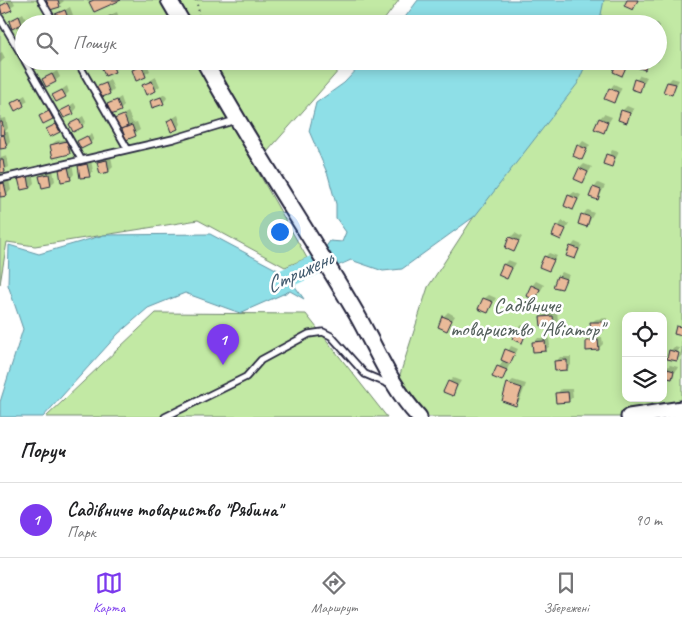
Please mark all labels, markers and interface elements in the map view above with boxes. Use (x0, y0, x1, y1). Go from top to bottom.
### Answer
search box (15, 15, 667, 70)
icon: search (33, 29, 61, 57)
text: Пошук (73, 31, 115, 55)
your location (267, 219, 293, 245)
water label: Стрижень (261, 243, 340, 300)
park label: Садівниче товариство "Авіатор" (450, 292, 608, 342)
map controls (622, 312, 667, 402)
button: locate (622, 312, 667, 357)
pin: 1 (207, 324, 239, 365)
button: layers (622, 357, 667, 402)
text: Поруч (20, 437, 65, 463)
text: Садівниче товариство "Рябина" (67, 498, 282, 522)
text: 1 (32, 510, 40, 530)
text: 90 m (635, 510, 662, 530)
text: Парк (67, 522, 96, 542)
tab: Карта (93, 569, 125, 616)
tab: Маршрут (311, 569, 357, 616)
tab: Збережені (543, 569, 589, 616)

